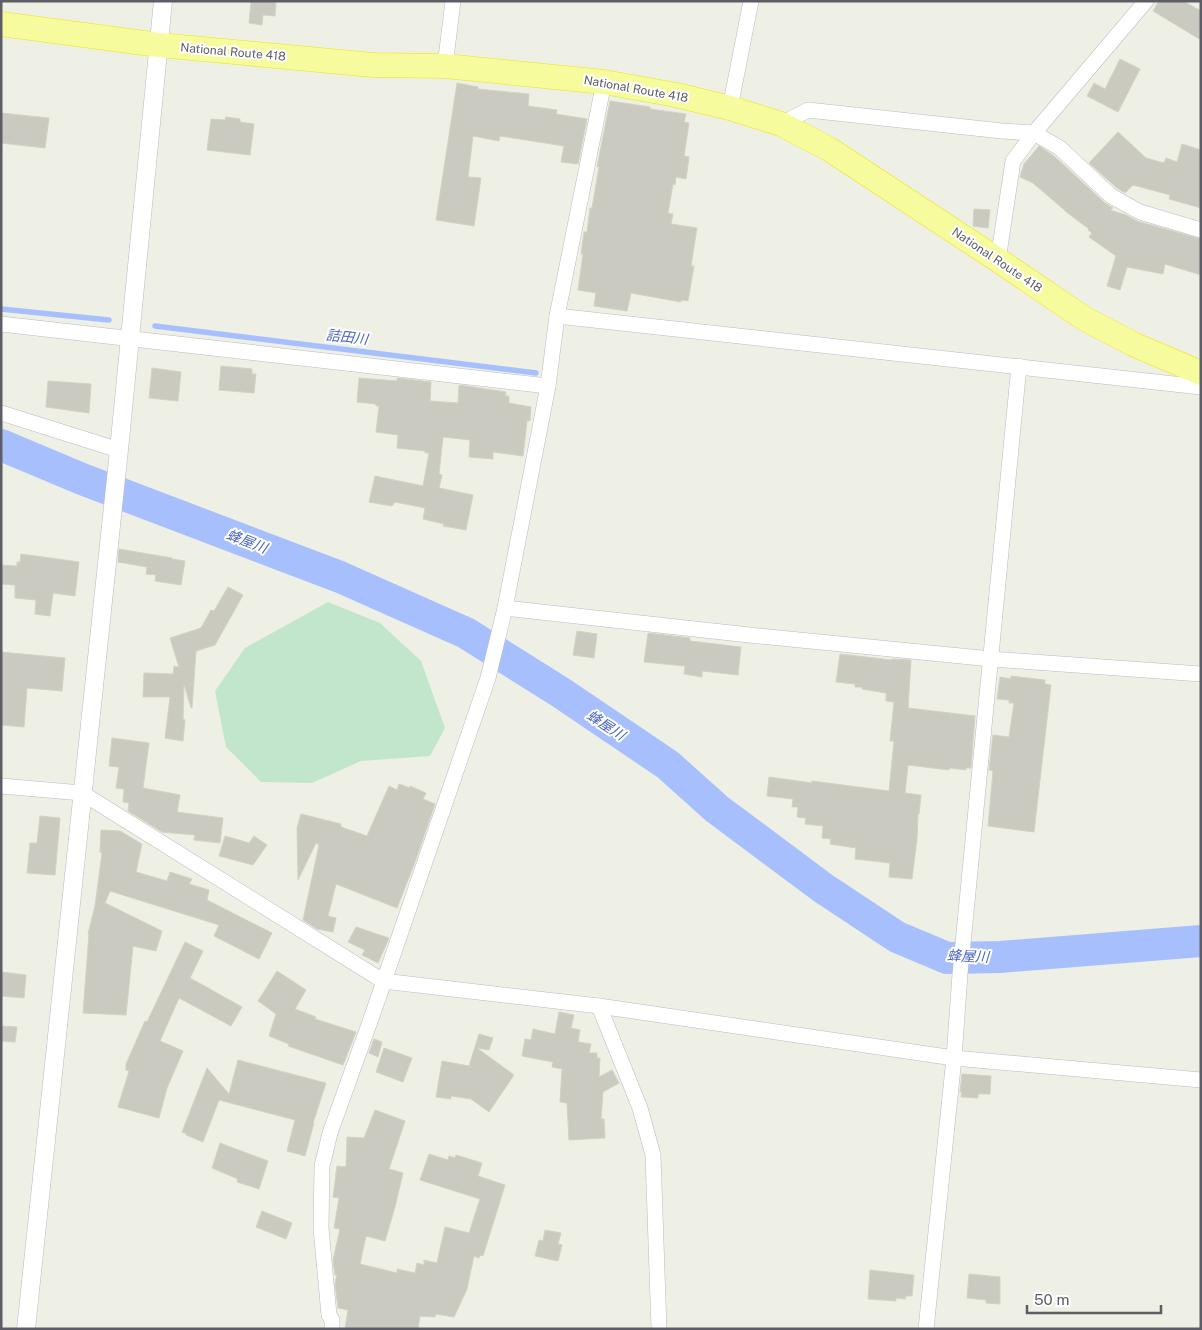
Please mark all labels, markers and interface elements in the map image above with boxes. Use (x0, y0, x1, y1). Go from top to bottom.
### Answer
street label: National Route 418 (180, 40, 287, 64)
street label: National Route 418 (583, 73, 690, 105)
street label: National Route 418 (949, 225, 1045, 296)
water label: 詰田川 (325, 327, 371, 348)
water label: 蜂屋川 (225, 526, 271, 557)
water label: 蜂屋川 (584, 707, 630, 744)
water label: 蜂屋川 (947, 947, 991, 965)
scale bar (1027, 1282, 1161, 1314)
text: 50 m (1034, 1291, 1069, 1308)

